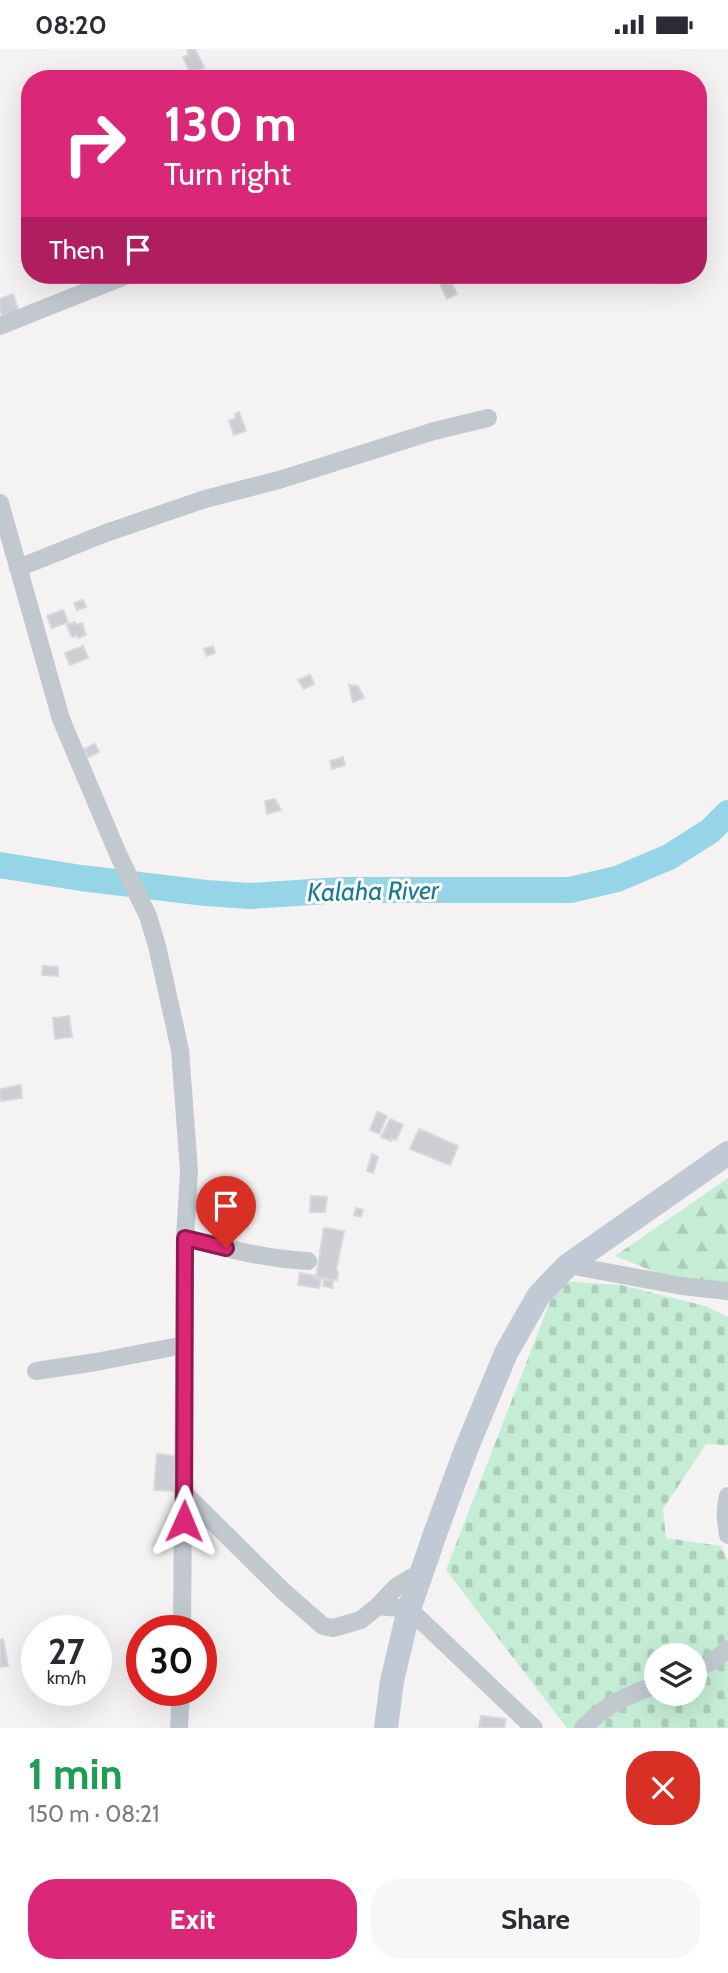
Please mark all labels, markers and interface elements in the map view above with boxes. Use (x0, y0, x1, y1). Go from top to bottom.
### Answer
text: 08:20 (35, 9, 107, 41)
text: 130 m (164, 94, 297, 153)
icon: right (49, 98, 140, 189)
text: Turn right (164, 154, 291, 193)
icon: arrive (119, 231, 157, 269)
text: Then (49, 234, 105, 266)
water label: Kalaha River (307, 874, 440, 908)
pin (196, 1176, 256, 1248)
icon: arrive (207, 1187, 245, 1225)
position arrow (147, 1484, 221, 1558)
speed limit sign: 30 (126, 1615, 217, 1706)
text: 27 (48, 1630, 85, 1673)
map controls (644, 1643, 707, 1706)
button: layers (644, 1643, 707, 1706)
text: km/h (47, 1667, 86, 1689)
text: 1 min (28, 1748, 123, 1800)
button: close (626, 1751, 700, 1825)
text: 150 m · 08:21 (28, 1800, 160, 1828)
button: Exit (28, 1879, 357, 1959)
button: Share (371, 1879, 700, 1959)

